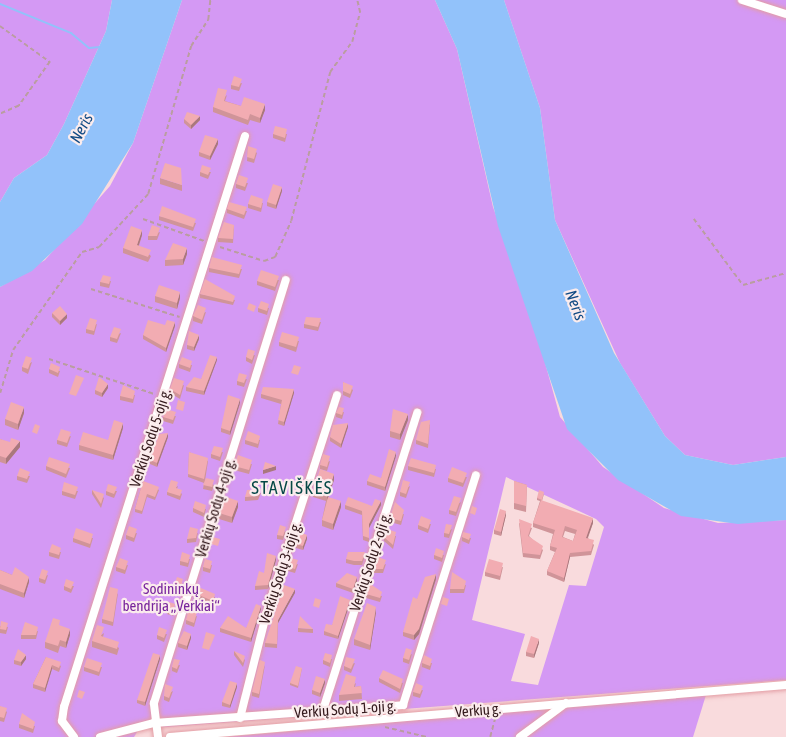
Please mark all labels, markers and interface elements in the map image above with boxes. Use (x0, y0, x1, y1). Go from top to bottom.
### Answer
water label: Neris (65, 110, 97, 146)
water label: Neris (562, 287, 590, 323)
street label: Verkių Sodų 5-oji g. (126, 386, 174, 490)
street label: Verkių Sodų 4-oji g. (191, 456, 239, 560)
district label: STAVIŠKĖS (251, 477, 333, 499)
street label: Verkių Sodų 2-oji g. (346, 510, 394, 614)
street label: Verkių Sodų 3-ioji g. (255, 520, 305, 626)
park label: Sodininkų bendrija „Verkiai“ (122, 579, 220, 614)
street label: Verkių Sodų 1-oji g. (294, 696, 396, 722)
street label: Verkių g. (454, 699, 502, 721)

